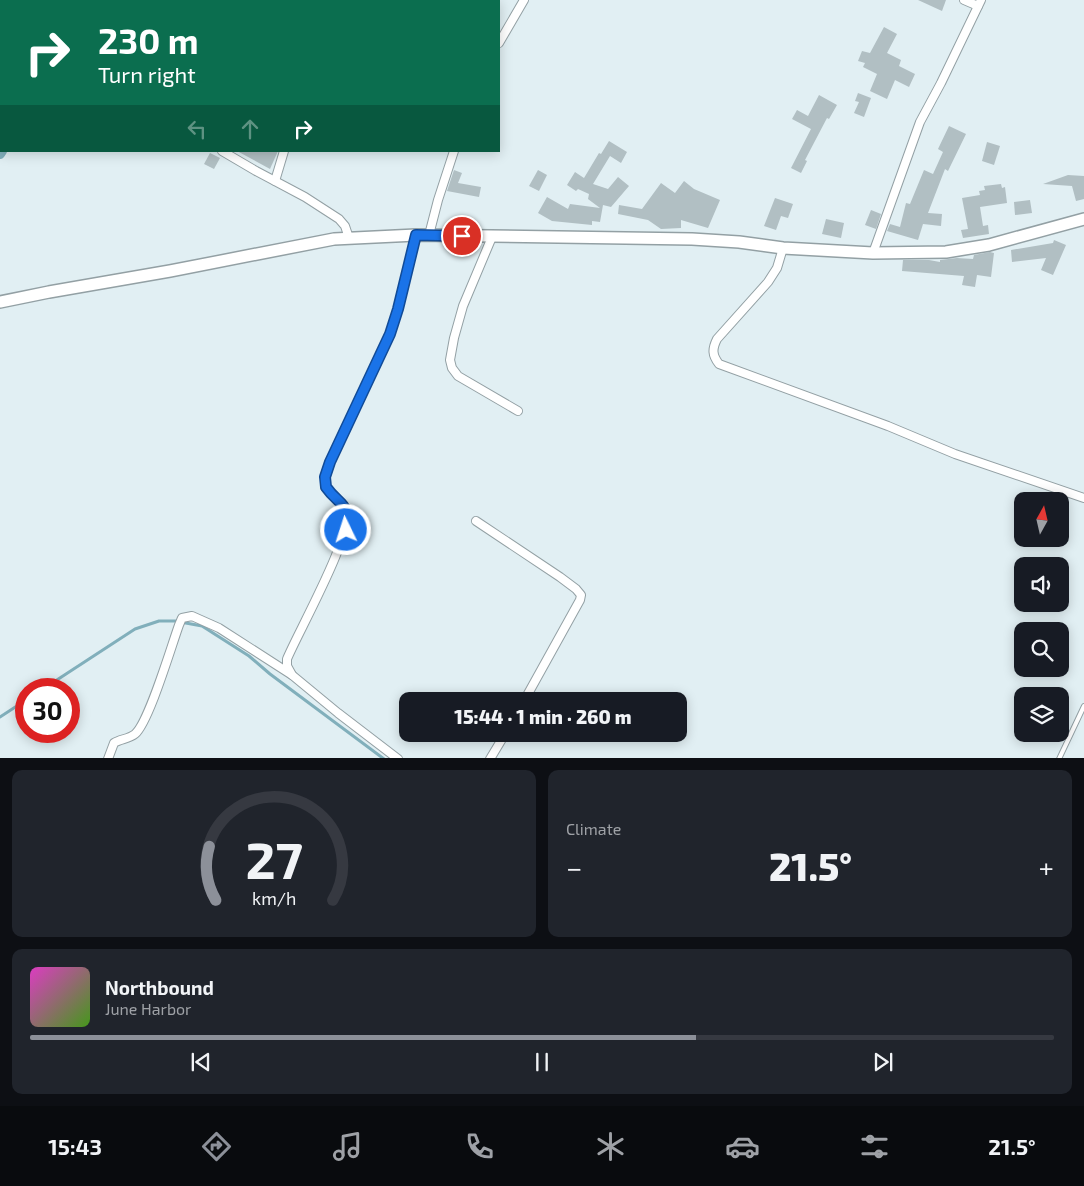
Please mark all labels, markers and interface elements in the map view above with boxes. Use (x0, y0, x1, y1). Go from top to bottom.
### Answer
text: 230 m (98, 19, 199, 61)
icon: right (15, 20, 80, 85)
text: Turn right (98, 61, 196, 87)
icon: left (183, 115, 211, 143)
icon: ahead (236, 115, 264, 143)
icon: right (289, 115, 317, 143)
pin (441, 215, 483, 257)
icon: arrive (448, 222, 476, 250)
north arrow (1014, 492, 1069, 548)
map controls (1014, 492, 1069, 742)
position arrow (319, 503, 371, 555)
button: sound (1014, 557, 1069, 612)
button: search (1014, 622, 1069, 677)
speed limit sign: 30 (15, 678, 80, 743)
button: layers (1014, 687, 1069, 742)
text: 15:44 · 1 min · 260 m (454, 705, 632, 728)
text: Climate (566, 819, 621, 838)
text: 27 (245, 827, 303, 889)
text: 21.5° (769, 843, 852, 889)
text: − (566, 850, 582, 884)
text: + (1039, 850, 1054, 884)
text: km/h (252, 887, 296, 909)
text: Northbound (105, 976, 214, 999)
text: June Harbor (105, 999, 192, 1018)
icon: previous (187, 1048, 215, 1076)
icon: pause (528, 1048, 556, 1076)
icon: next (869, 1048, 897, 1076)
icon: directions (199, 1129, 234, 1164)
icon: music (330, 1129, 365, 1164)
icon: phone (462, 1129, 497, 1164)
icon: climate (593, 1129, 628, 1164)
icon: car (725, 1129, 760, 1164)
icon: filters (857, 1129, 892, 1164)
text: 15:43 (48, 1133, 102, 1159)
text: 21.5° (988, 1133, 1036, 1159)

